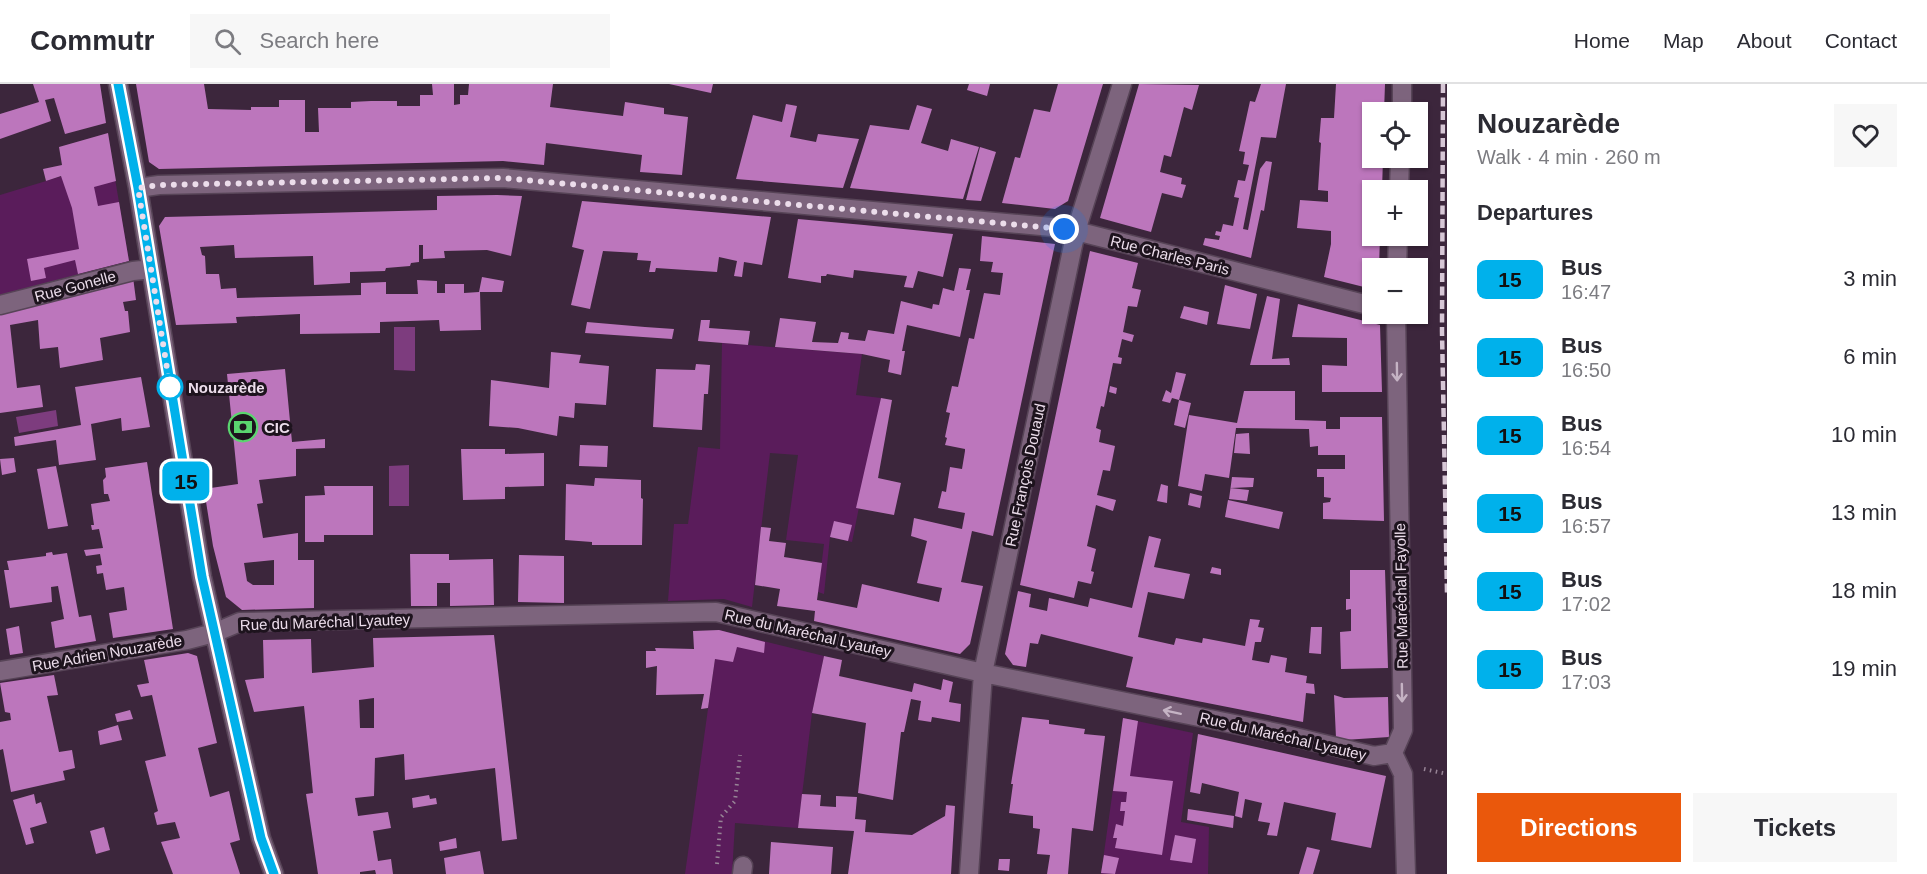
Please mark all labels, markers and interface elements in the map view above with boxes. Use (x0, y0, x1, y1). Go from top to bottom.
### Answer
search box (190, 14, 610, 68)
text: Commutr (30, 25, 154, 56)
icon: search (211, 25, 244, 58)
text: Search here (259, 28, 379, 53)
text: Home (1574, 29, 1630, 52)
text: Map (1663, 29, 1704, 52)
text: About (1737, 29, 1792, 52)
text: Contact (1825, 29, 1897, 52)
map controls (1362, 102, 1428, 324)
button: locate (1362, 102, 1428, 168)
button: heart (1834, 104, 1897, 167)
text: Nouzarède (1477, 108, 1620, 139)
text: Walk · 4 min · 260 m (1477, 146, 1661, 168)
button: + (1362, 180, 1428, 246)
text: Departures (1477, 200, 1593, 225)
your location (1049, 214, 1079, 244)
street label: Rue Charles Paris (1109, 232, 1231, 278)
text: Bus (1561, 255, 1603, 280)
button: − (1362, 258, 1428, 324)
text: 3 min (1843, 266, 1897, 291)
street label: Rue Gonelle (33, 267, 117, 305)
text: 15 (1498, 268, 1522, 291)
text: 16:47 (1561, 281, 1611, 303)
text: Bus (1561, 333, 1603, 358)
text: 6 min (1843, 344, 1897, 369)
text: 15 (1498, 346, 1522, 369)
text: 16:50 (1561, 359, 1611, 381)
one-way arrow (1391, 361, 1403, 381)
marker: Nouzarède (157, 374, 183, 400)
place label: Nouzarède (188, 379, 265, 396)
street label: Rue François Douaud (1002, 402, 1048, 548)
bank icon: CIC (227, 411, 259, 443)
text: Bus (1561, 411, 1603, 436)
place label: CIC (264, 419, 290, 436)
text: 10 min (1831, 422, 1897, 447)
text: 15 (1498, 424, 1522, 447)
text: 16:54 (1561, 437, 1611, 459)
line badge: 15 (159, 462, 213, 500)
text: 15 (174, 470, 198, 493)
text: Bus (1561, 489, 1603, 514)
text: 13 min (1831, 500, 1897, 525)
text: 15 (1498, 502, 1522, 525)
text: 16:57 (1561, 515, 1611, 537)
street label: Rue Maréchal Fayolle (1391, 523, 1411, 669)
text: Bus (1561, 567, 1603, 592)
text: 18 min (1831, 578, 1897, 603)
text: 15 (1498, 580, 1522, 603)
text: 17:02 (1561, 593, 1611, 615)
street label: Rue du Maréchal Lyautey (723, 606, 893, 661)
street label: Rue du Maréchal Lyautey (240, 611, 411, 633)
street label: Rue Adrien Nouzarède (31, 631, 183, 675)
text: Bus (1561, 645, 1603, 670)
text: 19 min (1831, 656, 1897, 681)
text: 15 (1498, 658, 1522, 681)
text: 17:03 (1561, 671, 1611, 693)
one-way arrow (1397, 682, 1408, 702)
one-way arrow (1163, 706, 1182, 717)
street label: Rue du Maréchal Lyautey (1198, 709, 1368, 764)
button: Directions (1477, 793, 1681, 862)
button: Tickets (1693, 793, 1897, 862)

